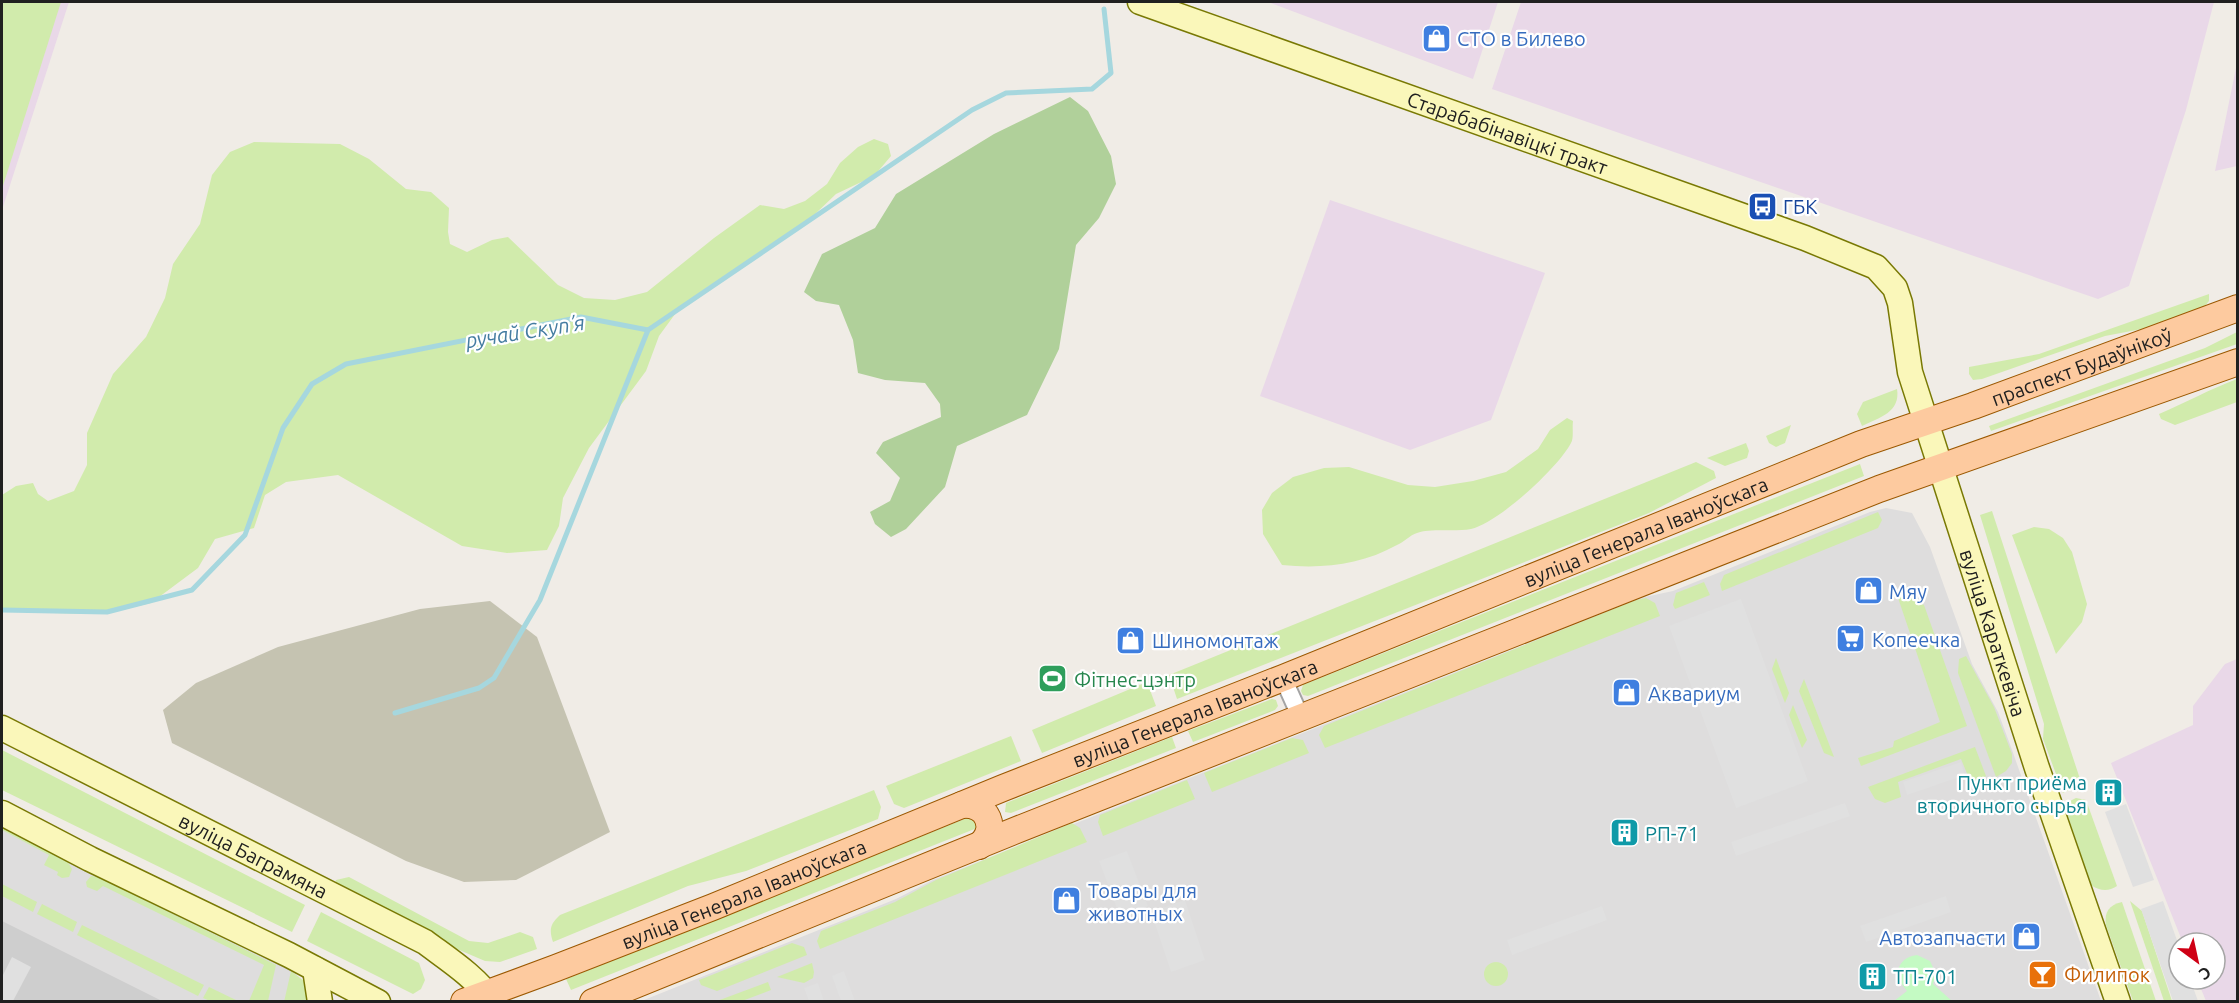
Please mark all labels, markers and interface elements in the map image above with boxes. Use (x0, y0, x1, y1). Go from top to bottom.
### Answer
shop icon: СТО в Билево (1420, 22, 1452, 54)
place label: СТО в Билево (1457, 27, 1586, 50)
street label: Старабабінавіцкі тракт (1404, 86, 1611, 179)
bus stop icon: ГБК (1746, 190, 1778, 222)
place label: ГБК (1783, 195, 1817, 218)
water label: ручай Скупʼя (463, 310, 586, 352)
street label: праспект Будаўнікоў (1988, 322, 2175, 410)
street label: вуліца Генерала Іваноўскага (1520, 471, 1771, 591)
street label: вуліца Караткевіча (1956, 546, 2031, 719)
shop icon: Мяу (1852, 575, 1884, 607)
place label: Мяу (1889, 580, 1927, 603)
supermarket icon: Копеечка (1835, 623, 1867, 655)
shop icon: Шиномонтаж (1115, 624, 1147, 656)
place label: Копеечка (1872, 628, 1960, 651)
place label: Шиномонтаж (1152, 629, 1279, 652)
street label: вуліца Генерала Іваноўскага (1069, 654, 1321, 771)
sports icon: Фітнес-цэнтр (1037, 663, 1069, 695)
place label: Фітнес-цэнтр (1074, 668, 1196, 691)
shop icon: Аквариум (1611, 677, 1643, 709)
place label: Аквариум (1648, 682, 1740, 705)
place label: Пункт приёма вторичного сырья (1917, 771, 2087, 817)
building icon: Пункт приёма вторичного сырья (2092, 777, 2124, 809)
street label: вуліца Баграмяна (176, 808, 332, 902)
building icon: РП-71 (1608, 817, 1640, 849)
place label: РП-71 (1645, 822, 1699, 845)
street label: вуліца Генерала Іваноўскага (618, 834, 869, 953)
place label: Товары для животных (1088, 879, 1197, 925)
shop icon: Товары для животных (1051, 885, 1083, 917)
shop icon: Автозапчасти (2011, 921, 2043, 953)
place label: Автозапчасти (1879, 926, 2006, 949)
north arrow (2167, 931, 2227, 991)
bar icon: Филипок (2027, 958, 2059, 990)
building icon: ТП-701 (1856, 960, 1888, 992)
place label: Филипок (2064, 963, 2150, 986)
text: С (2196, 963, 2214, 984)
place label: ТП-701 (1893, 965, 1958, 988)

